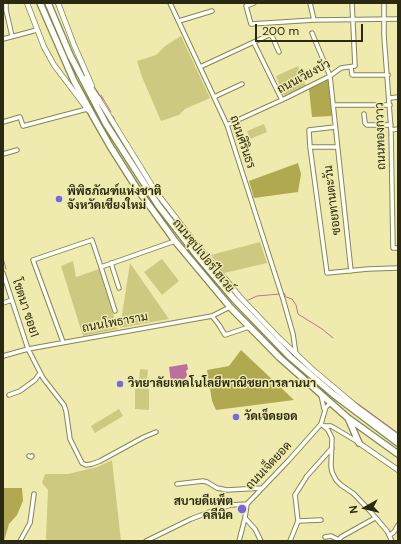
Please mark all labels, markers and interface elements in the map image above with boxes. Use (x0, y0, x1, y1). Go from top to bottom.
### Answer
scale bar (257, 16, 365, 42)
text: 200 m (262, 23, 299, 39)
street label: ถนนเวียงบัว (275, 57, 333, 97)
street label: ถนนทองกวาว (373, 102, 389, 170)
street label: ถนนศิรินธร (226, 114, 258, 170)
street label: ซอยทานตะวัน (322, 164, 344, 236)
place label: พิพิธภัณฑ์แห่งชาติ จังหวัดเชียงใหม่ (67, 185, 161, 213)
marker: พิพิธภัณฑ์แห่งชาติ จังหวัดเชียงใหม่ (54, 194, 64, 204)
street label: ถนนซุปเปอร์ไฮเวย์ (169, 216, 237, 296)
street label: โชตนา ซอย1 (9, 277, 41, 339)
street label: ถนนโพธาราม (81, 310, 149, 336)
place label: วิทยาลัยเทคโนโลยีพาณิชยการลานนา (128, 377, 316, 391)
marker: วิทยาลัยเทคโนโลยีพาณิชยการลานนา (115, 379, 125, 389)
place label: วัดเจ็ดยอด (244, 410, 298, 424)
marker: วัดเจ็ดยอด (231, 412, 241, 422)
street label: ถนนเจ็ดยอด (243, 439, 295, 493)
north arrow (345, 488, 385, 528)
place label: สบายดีแพ็ต คลีนิค (174, 495, 233, 523)
marker: สบายดีแพ็ต คลีนิค (236, 503, 248, 515)
text: N (346, 505, 361, 515)

